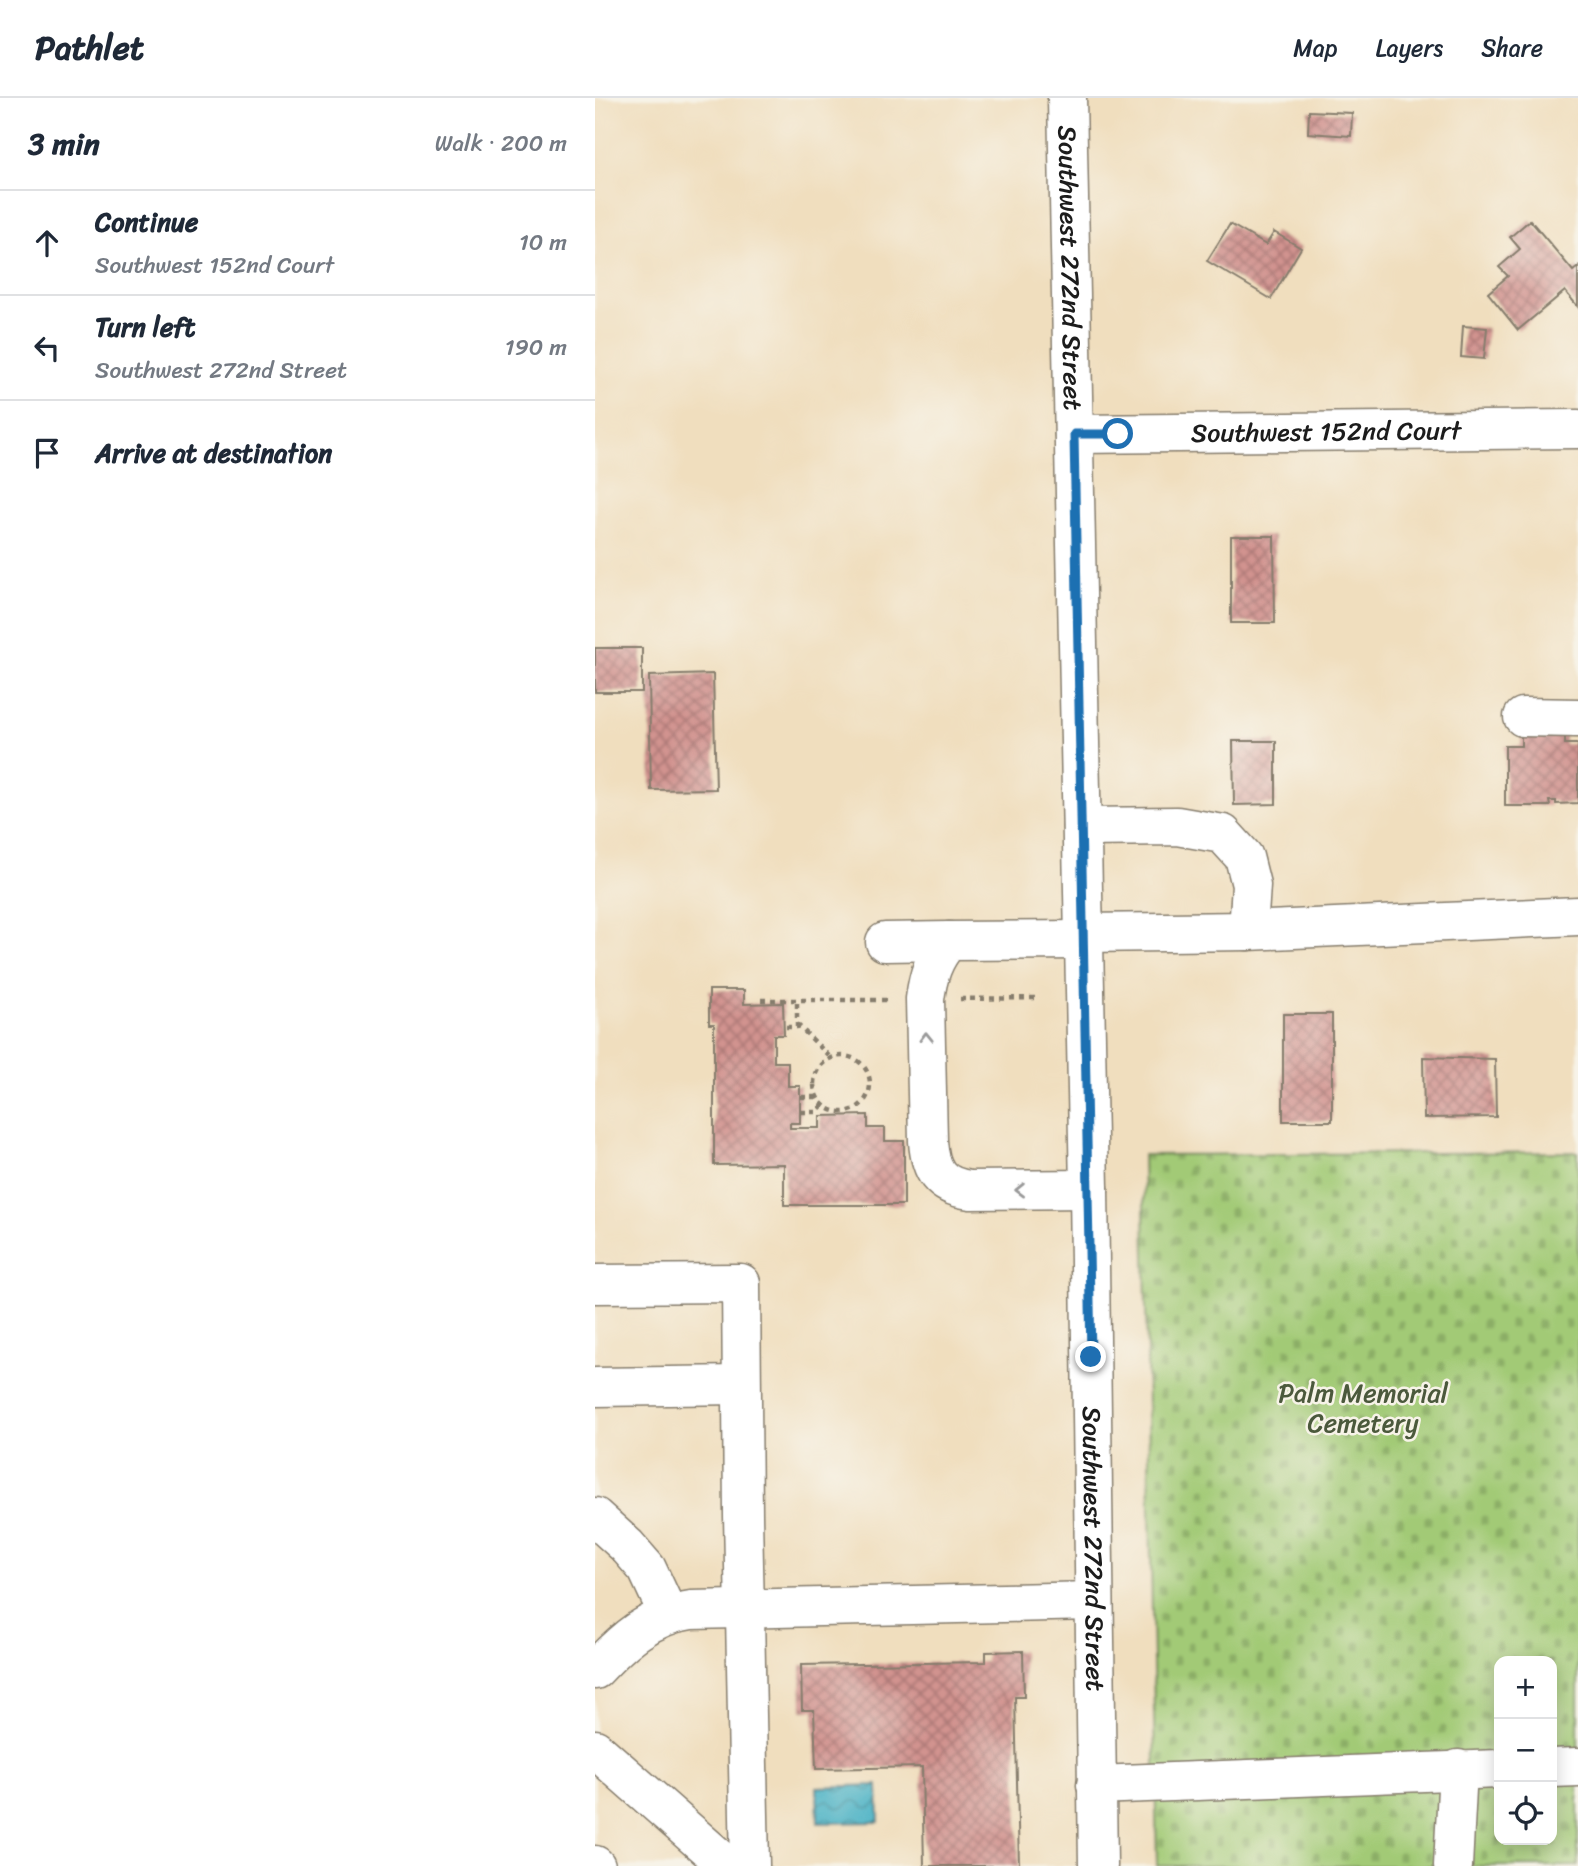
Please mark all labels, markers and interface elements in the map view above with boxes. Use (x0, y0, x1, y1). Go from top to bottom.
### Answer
text: Pathlet (35, 19, 144, 77)
text: Map (1293, 27, 1338, 69)
text: Layers (1376, 27, 1443, 69)
text: Share (1481, 27, 1543, 69)
text: 3 min (28, 117, 100, 171)
text: Walk · 200 m (435, 123, 567, 164)
street label: Southwest 272nd Street (1045, 125, 1096, 411)
text: Continue (95, 199, 198, 245)
text: 10 m (519, 222, 567, 263)
icon: ahead (28, 224, 66, 262)
text: Southwest 152nd Court (95, 245, 334, 286)
text: Turn left (95, 304, 195, 350)
text: 190 m (505, 327, 567, 368)
icon: left (28, 329, 66, 367)
text: Southwest 272nd Street (95, 350, 347, 391)
street label: Southwest 152nd Court (1191, 407, 1463, 456)
route start (1102, 418, 1133, 449)
text: Arrive at destination (95, 430, 332, 476)
icon: arrive (28, 434, 66, 472)
one-way arrow (918, 1031, 934, 1042)
one-way arrow (1015, 1182, 1025, 1198)
route end (1075, 1341, 1106, 1372)
park label: Palm Memorial Cemetery (1278, 1370, 1448, 1446)
street label: Southwest 272nd Street (1069, 1406, 1119, 1692)
map controls (1494, 1656, 1557, 1845)
button: + (1494, 1656, 1557, 1719)
button: − (1494, 1719, 1557, 1782)
button: locate (1494, 1782, 1557, 1845)

